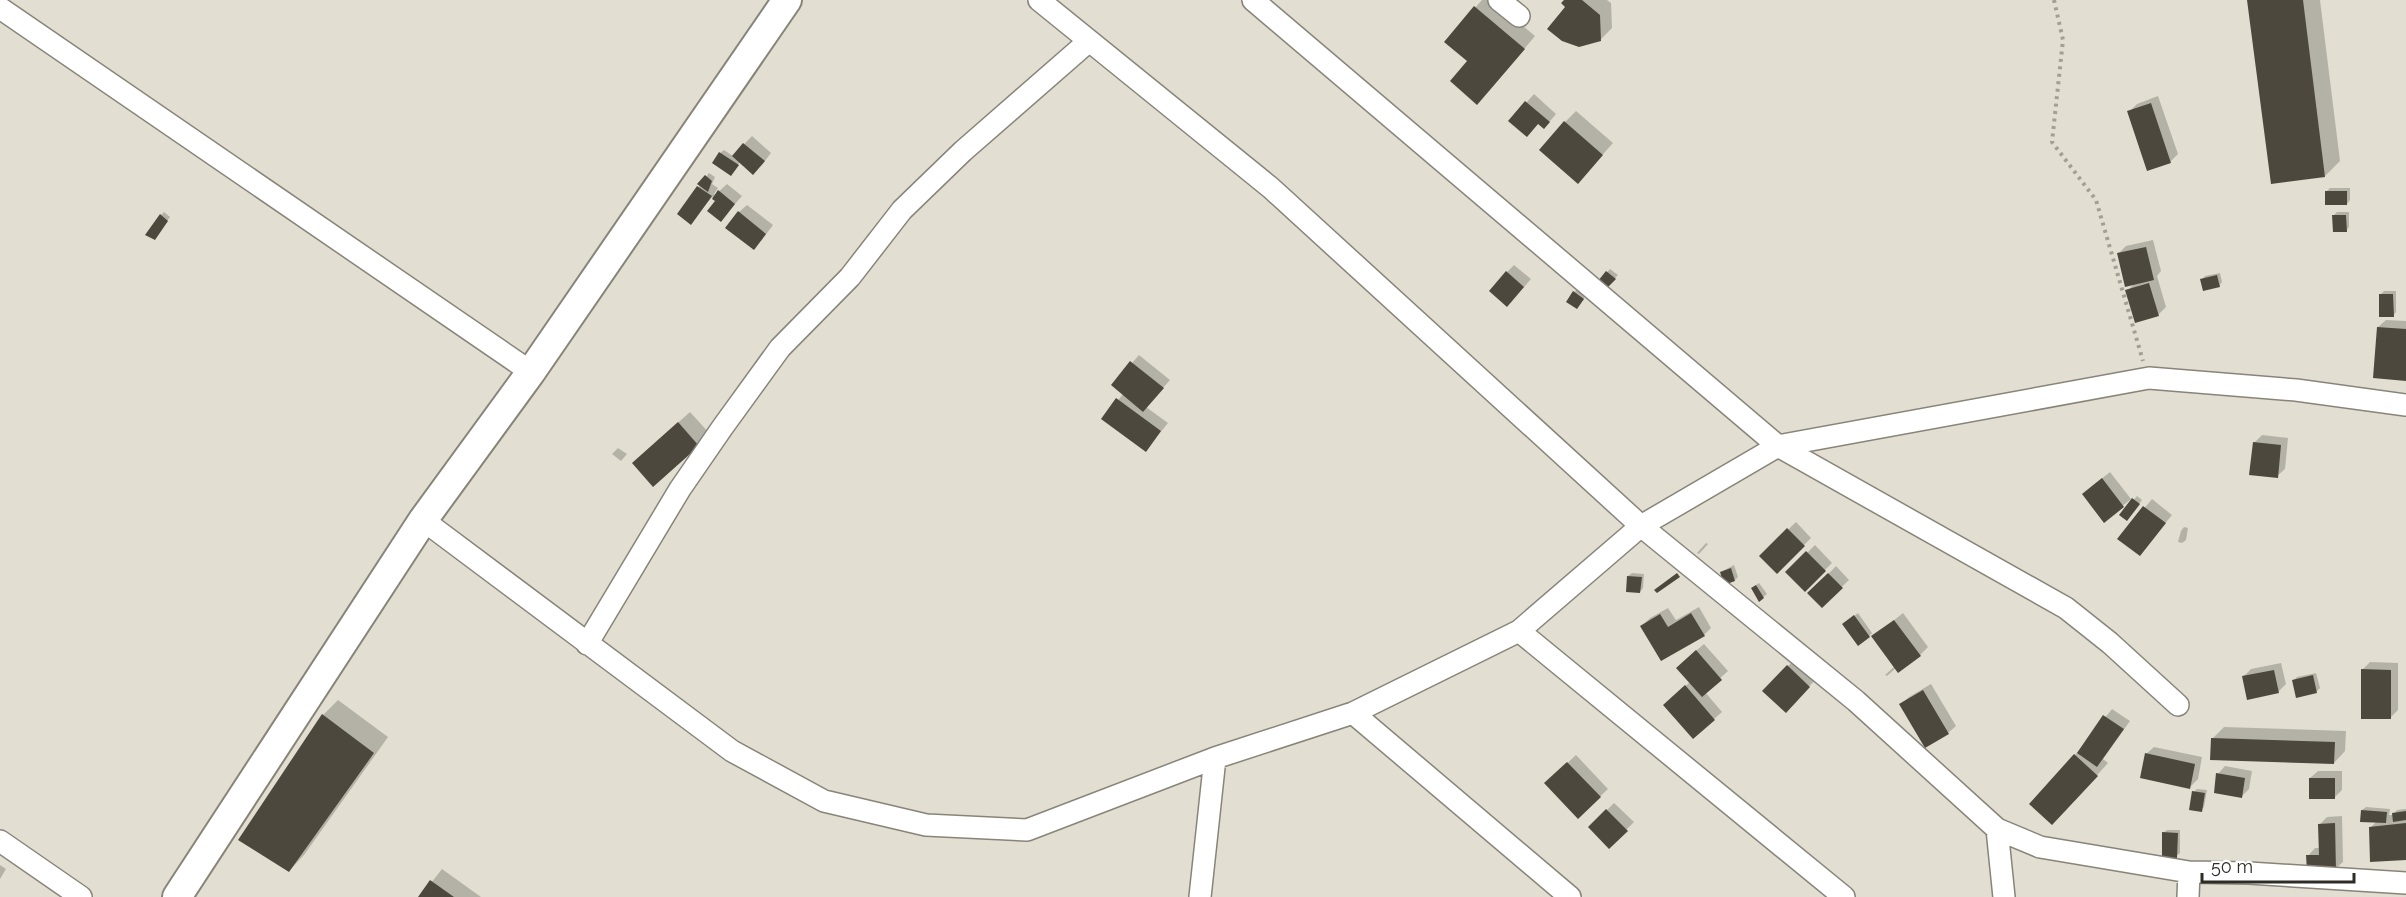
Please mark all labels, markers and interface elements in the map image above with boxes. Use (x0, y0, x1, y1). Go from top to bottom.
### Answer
scale bar (2202, 846, 2354, 884)
text: 50 m (2211, 856, 2253, 877)

